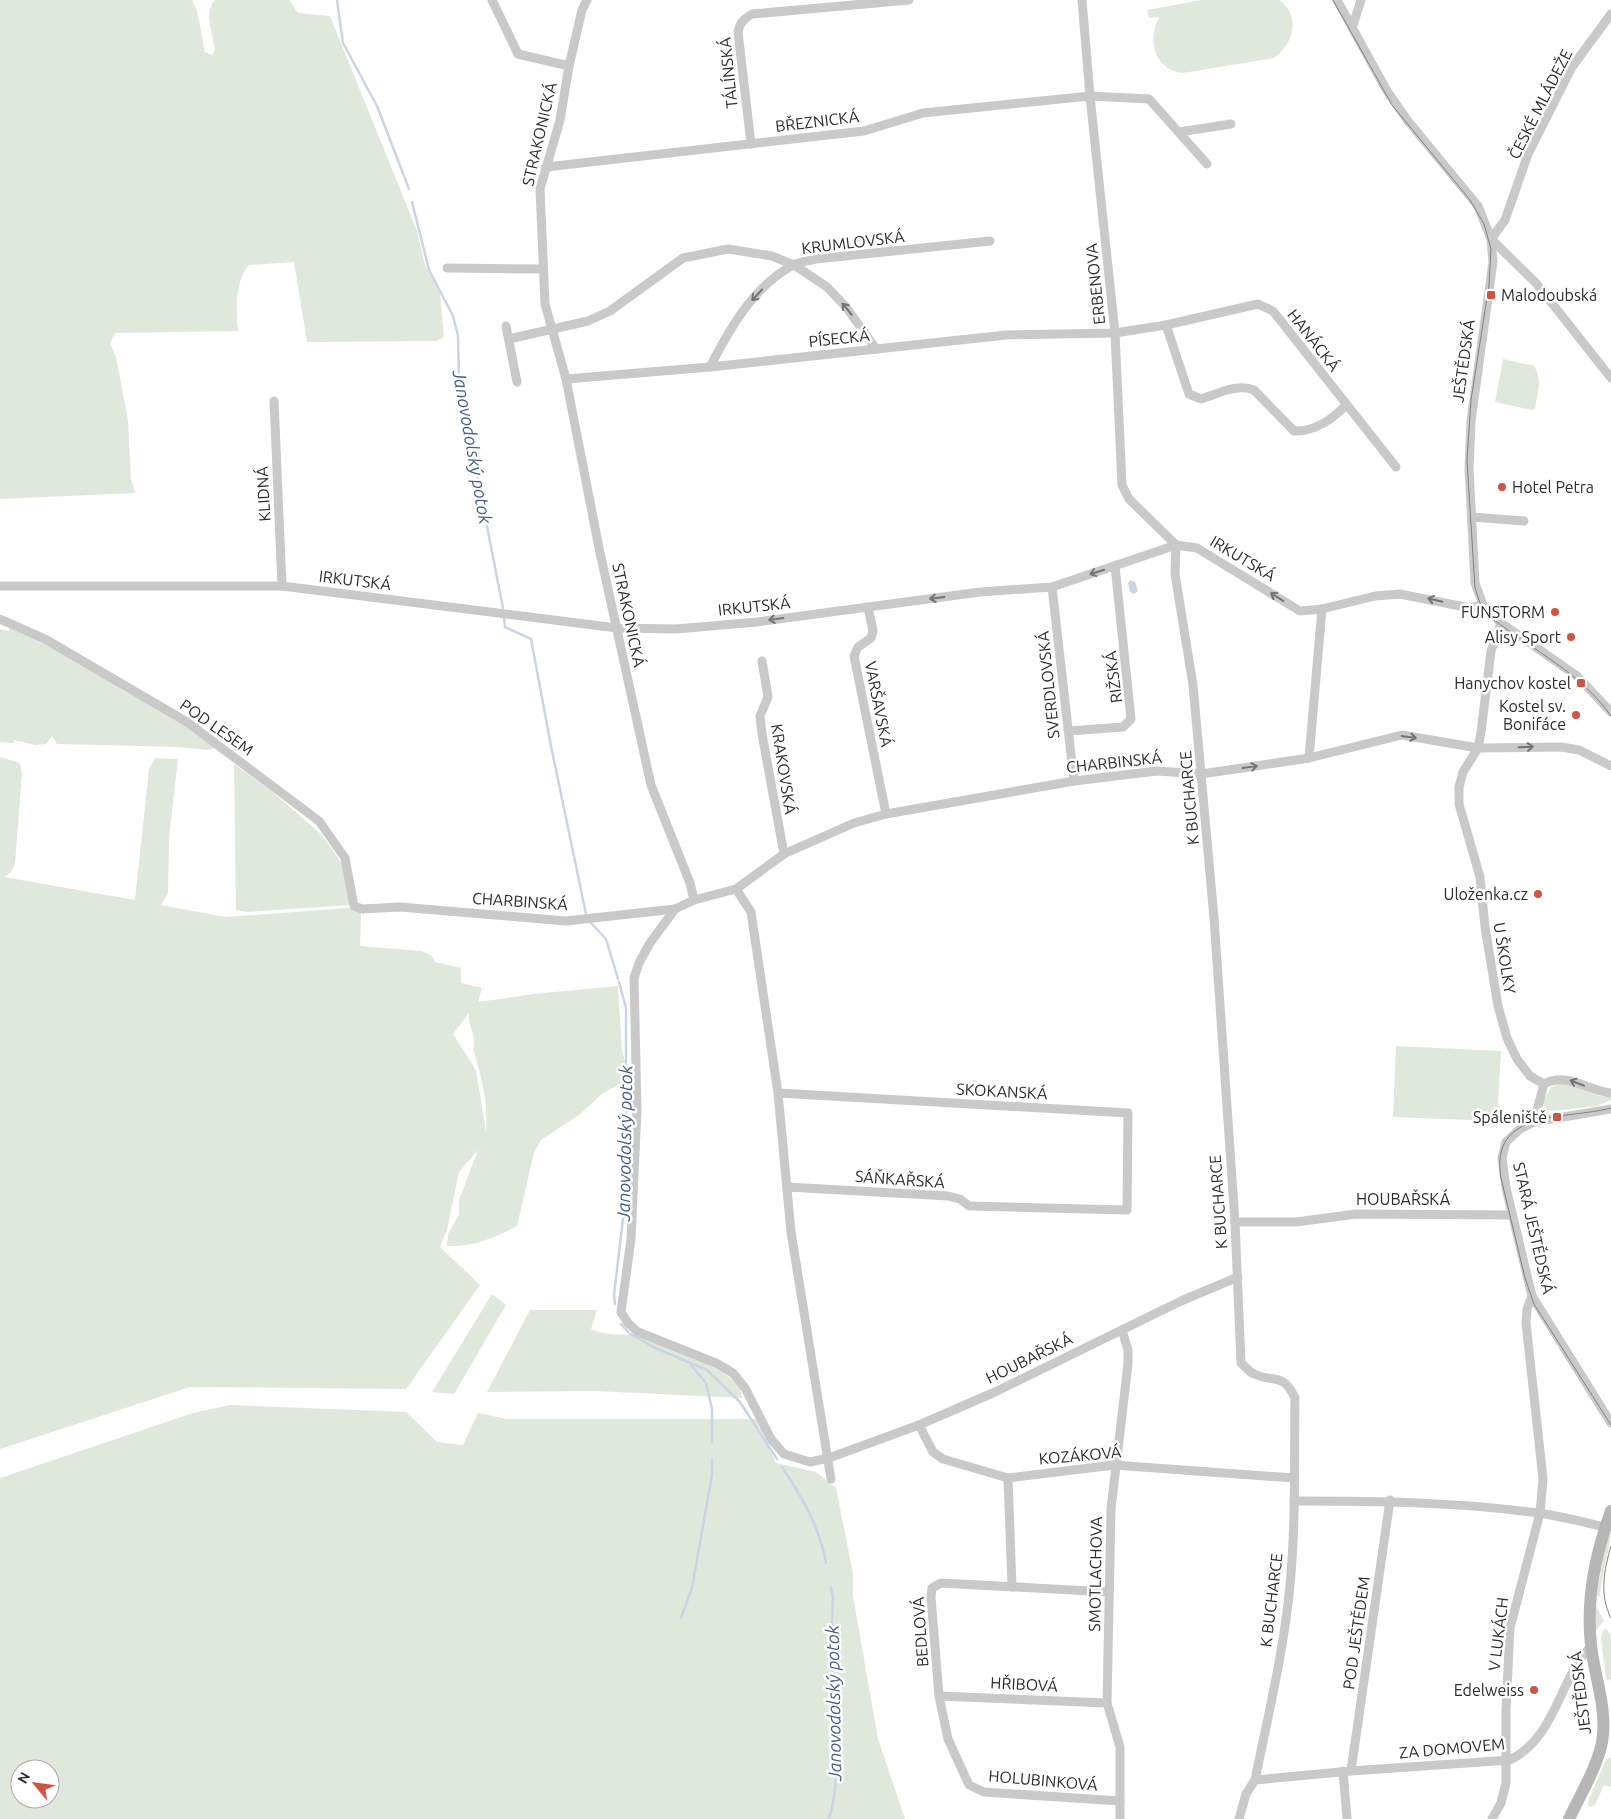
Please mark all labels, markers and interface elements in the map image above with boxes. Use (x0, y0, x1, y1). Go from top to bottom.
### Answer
street label: TÁLÍNSKÁ (713, 36, 741, 110)
street label: ČESKÉ MLÁDEŽE (1503, 45, 1575, 162)
street label: STRAKONICKÁ (516, 79, 560, 188)
street label: BŘEZNICKÁ (774, 105, 860, 135)
street label: KRUMLOVSKÁ (800, 225, 906, 257)
street label: ERBENOVA (1082, 242, 1108, 325)
place label: Malodoubská (1501, 286, 1597, 304)
one-way arrow (751, 289, 763, 302)
marker: Malodoubská (1485, 289, 1497, 301)
one-way arrow (842, 303, 853, 316)
street label: HANÁCKÁ (1284, 304, 1346, 375)
street label: JEŠTĚDSKÁ (1446, 318, 1478, 404)
street label: PÍSECKÁ (807, 324, 871, 350)
water label: Janovodolský potok (449, 368, 496, 526)
street label: KLIDNÁ (251, 465, 273, 522)
place label: Hotel Petra (1512, 478, 1594, 496)
marker: Hotel Petra (1496, 481, 1508, 493)
street label: IRKUTSKÁ (1207, 530, 1280, 585)
street label: STRAKONICKÁ (609, 561, 651, 669)
street label: IRKUTSKÁ (318, 565, 393, 593)
one-way arrow (1089, 567, 1105, 577)
street label: IRKUTSKÁ (717, 591, 792, 619)
one-way arrow (1271, 591, 1285, 601)
one-way arrow (929, 593, 945, 603)
one-way arrow (1428, 595, 1444, 604)
place label: FUNSTORM (1461, 603, 1545, 621)
marker: FUNSTORM (1549, 606, 1561, 618)
one-way arrow (768, 615, 784, 625)
place label: Alisy Sport (1485, 628, 1562, 646)
street label: SVERDLOVSKÁ (1031, 630, 1063, 740)
marker: Alisy Sport (1565, 631, 1577, 643)
street label: RIŽSKÁ (1099, 649, 1125, 704)
street label: VARŠAVSKÁ (862, 659, 898, 749)
place label: Hanychov kostel (1454, 674, 1571, 692)
marker: Hanychov kostel (1575, 677, 1587, 689)
street label: POD LESEM (177, 695, 257, 759)
place label: Kostel sv. Bonifáce (1499, 697, 1566, 733)
marker: Kostel sv. Bonifáce (1570, 709, 1582, 721)
street label: KRAKOVSKÁ (768, 722, 802, 816)
one-way arrow (1400, 732, 1416, 742)
one-way arrow (1518, 742, 1534, 751)
street label: CHARBINSKÁ (1065, 746, 1163, 776)
street label: K BUCHARCE (1176, 750, 1202, 846)
one-way arrow (1241, 762, 1257, 772)
place label: Uloženka.cz (1444, 885, 1528, 903)
street label: CHARBINSKÁ (471, 887, 569, 913)
marker: Uloženka.cz (1532, 888, 1544, 900)
street label: U ŠKOLKY (1490, 921, 1521, 996)
water label: Janovodolský potok (613, 1064, 635, 1222)
street label: SKOKANSKÁ (956, 1078, 1049, 1102)
one-way arrow (1570, 1078, 1585, 1087)
place label: Spáleniště (1473, 1108, 1547, 1126)
marker: Spáleniště (1551, 1111, 1563, 1123)
street label: K BUCHARCE (1206, 1154, 1230, 1250)
street label: STARÁ JEŠTĚDSKÁ (1510, 1160, 1560, 1296)
street label: SÁŇKAŘSKÁ (855, 1165, 946, 1191)
street label: HOUBAŘSKÁ (1356, 1188, 1451, 1208)
street label: HOUBAŘSKÁ (982, 1327, 1076, 1387)
street label: KOZÁKOVÁ (1038, 1440, 1123, 1468)
street label: SMOTLACHOVA (1085, 1516, 1105, 1632)
street label: K BUCHARCE (1256, 1552, 1286, 1648)
street label: POD JEŠTĚDEM (1338, 1575, 1373, 1691)
street label: BEDLOVÁ (907, 1596, 931, 1668)
street label: V LUKÁCH (1483, 1596, 1511, 1672)
water label: Janovodolský potok (822, 1624, 844, 1782)
street label: JEŠTĚDSKÁ (1564, 1650, 1594, 1736)
street label: HŘIBOVÁ (990, 1671, 1059, 1695)
place label: Edelweiss (1454, 1681, 1524, 1699)
marker: Edelweiss (1528, 1684, 1540, 1696)
street label: ZA DOMOVEM (1398, 1734, 1506, 1762)
north arrow (10, 1759, 60, 1809)
street label: HOLUBINKOVÁ (988, 1764, 1099, 1794)
text: N (14, 1769, 33, 1786)

